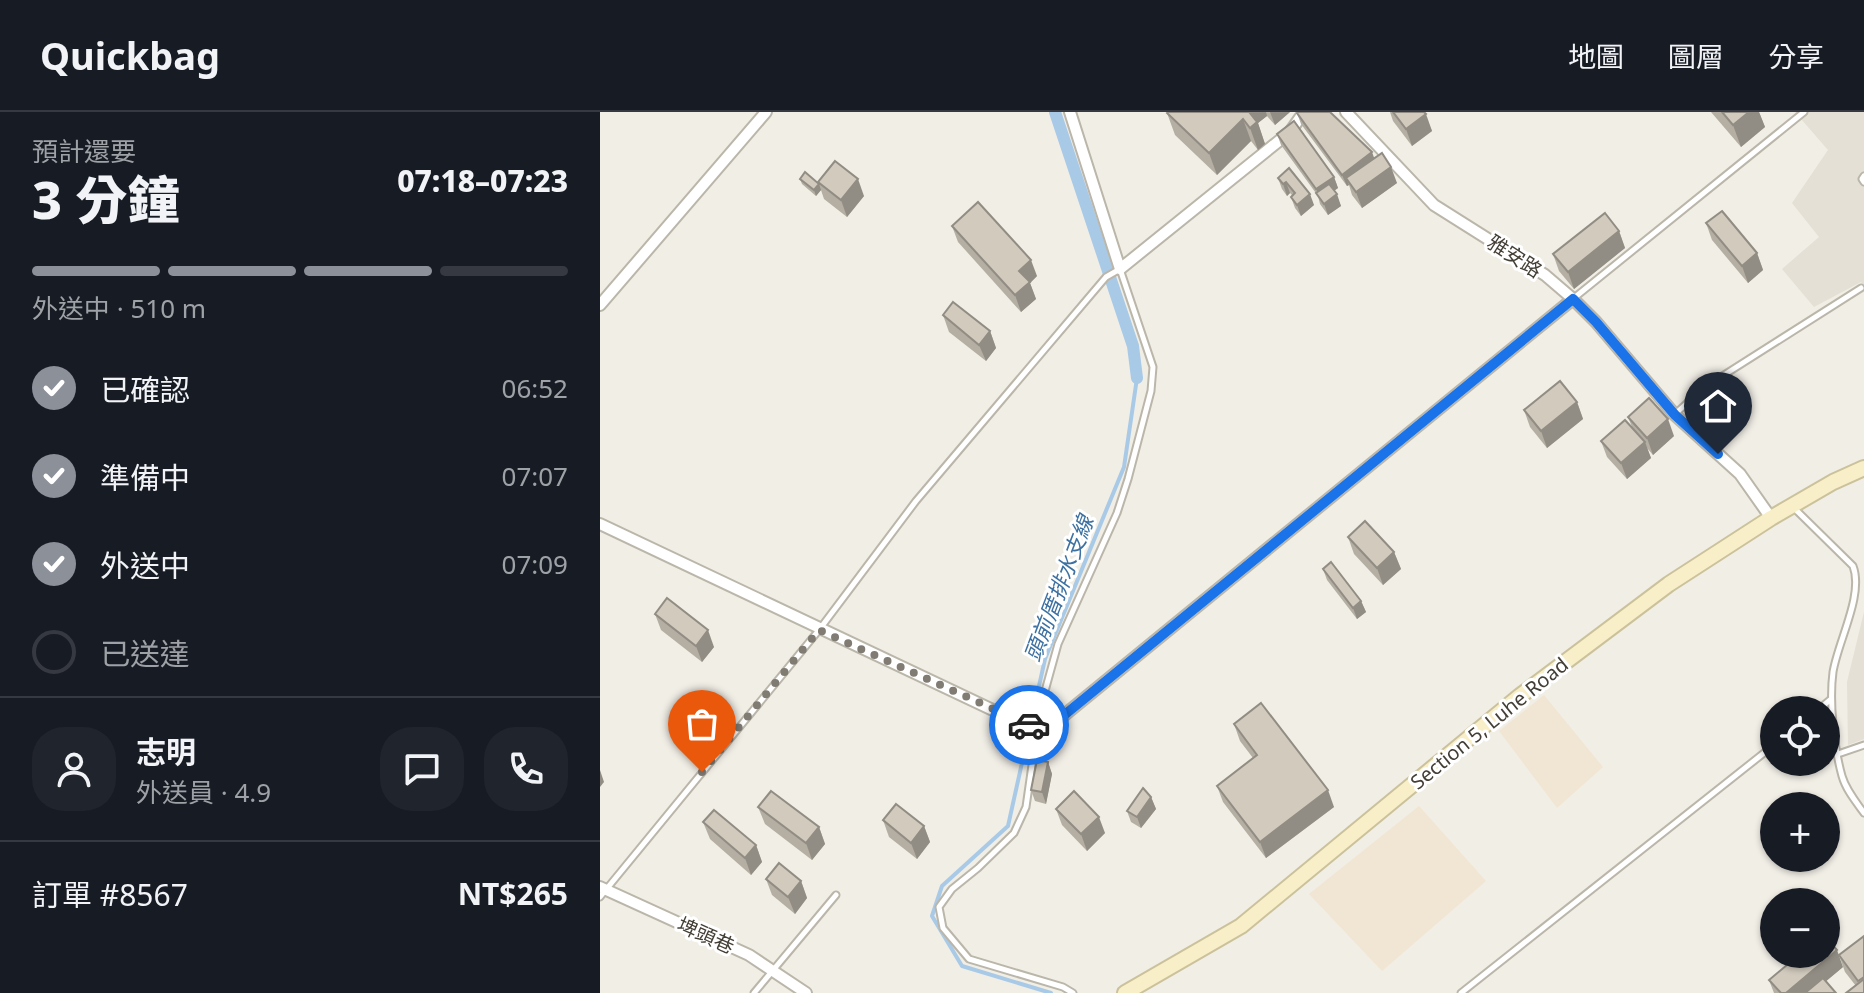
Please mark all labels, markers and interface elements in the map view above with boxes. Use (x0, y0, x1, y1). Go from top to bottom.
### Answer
text: Quickbag (40, 29, 220, 81)
text: 地圖 (1568, 37, 1624, 75)
text: 圖層 (1668, 37, 1724, 75)
text: 分享 (1768, 37, 1824, 75)
text: 預計還要 (32, 133, 136, 169)
text: 07:18–07:23 (397, 160, 568, 201)
text: 3 分鐘 (32, 163, 180, 234)
street label: 雅安路 (1482, 228, 1548, 284)
text: 外送中 · 510 m (32, 290, 206, 326)
icon: check (32, 366, 76, 410)
text: 已確認 (100, 369, 190, 410)
text: 06:52 (502, 370, 568, 406)
pin (1684, 372, 1752, 454)
icon: home (1696, 384, 1740, 428)
icon: check (32, 454, 76, 498)
text: 準備中 (100, 457, 190, 498)
text: 07:07 (502, 458, 568, 494)
water label: 頭前厝排水支線 (1016, 508, 1101, 665)
icon: check (32, 542, 76, 586)
text: 外送中 (100, 545, 190, 586)
text: 07:09 (502, 546, 568, 582)
text: 已送達 (100, 633, 190, 674)
street label: Section 5, Luhe Road (1404, 651, 1574, 795)
courier (989, 685, 1069, 765)
pin (668, 690, 736, 772)
map controls (1760, 696, 1840, 968)
button: locate (1760, 696, 1840, 776)
icon: bag (680, 702, 724, 746)
icon: car (1007, 703, 1051, 747)
button: person (32, 727, 116, 811)
button: chat (380, 727, 464, 811)
button: phone (484, 727, 568, 811)
text: 志明 (136, 731, 196, 772)
text: 外送員 · 4.9 (136, 774, 271, 810)
button: + (1760, 792, 1840, 872)
text: NT$265 (458, 873, 568, 914)
text: 訂單 #8567 (32, 874, 188, 915)
button: − (1760, 888, 1840, 968)
street label: 埤頭巷 (673, 910, 739, 960)

